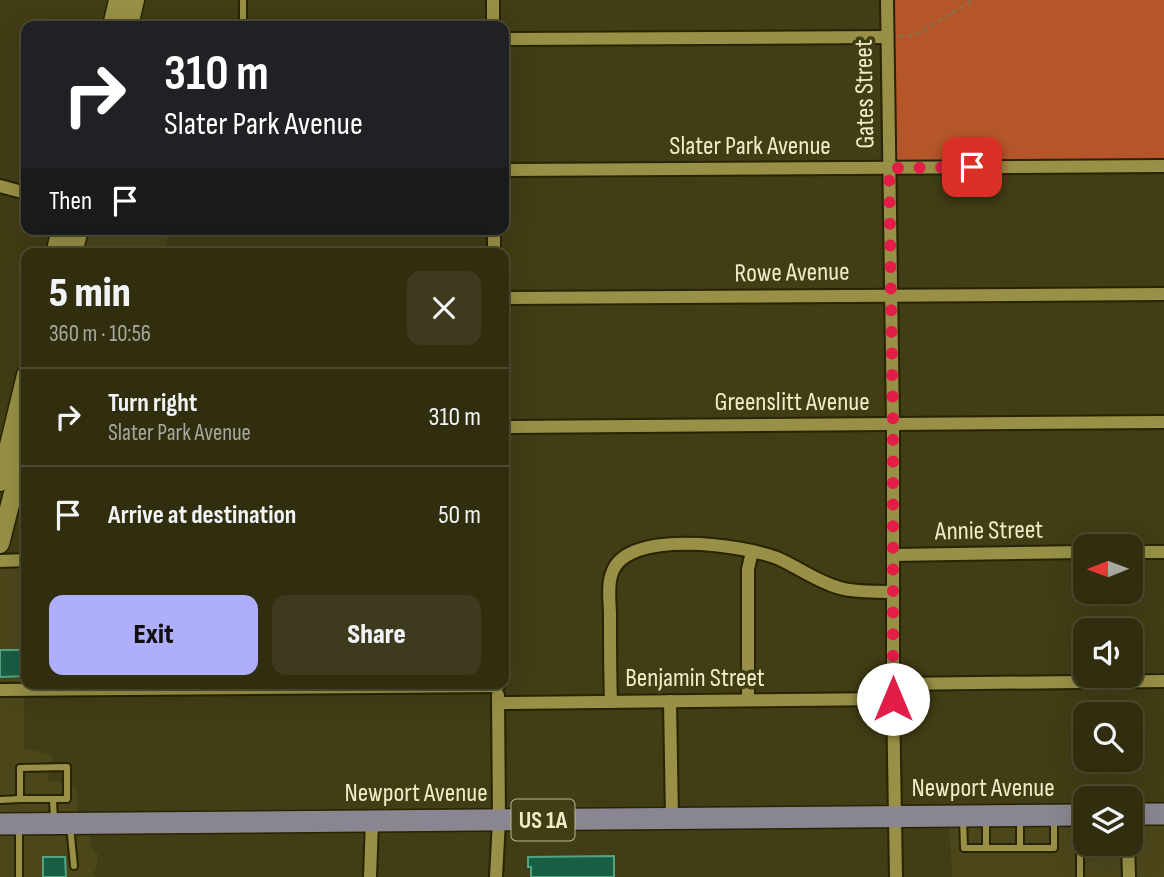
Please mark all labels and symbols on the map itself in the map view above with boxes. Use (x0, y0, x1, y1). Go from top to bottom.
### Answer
street label: Gates Street (849, 39, 881, 149)
street label: Slater Park Avenue (669, 131, 831, 162)
pin (942, 137, 1002, 197)
street label: Rowe Avenue (734, 256, 850, 290)
street label: Greenslitt Avenue (714, 387, 870, 418)
street label: Annie Street (934, 515, 1043, 547)
north arrow (1073, 534, 1143, 604)
position arrow (856, 662, 930, 736)
street label: Benjamin Street (625, 663, 765, 694)
street label: Newport Avenue (911, 773, 1055, 804)
street label: Newport Avenue (344, 778, 488, 809)
road number: US 1A (512, 800, 574, 840)

